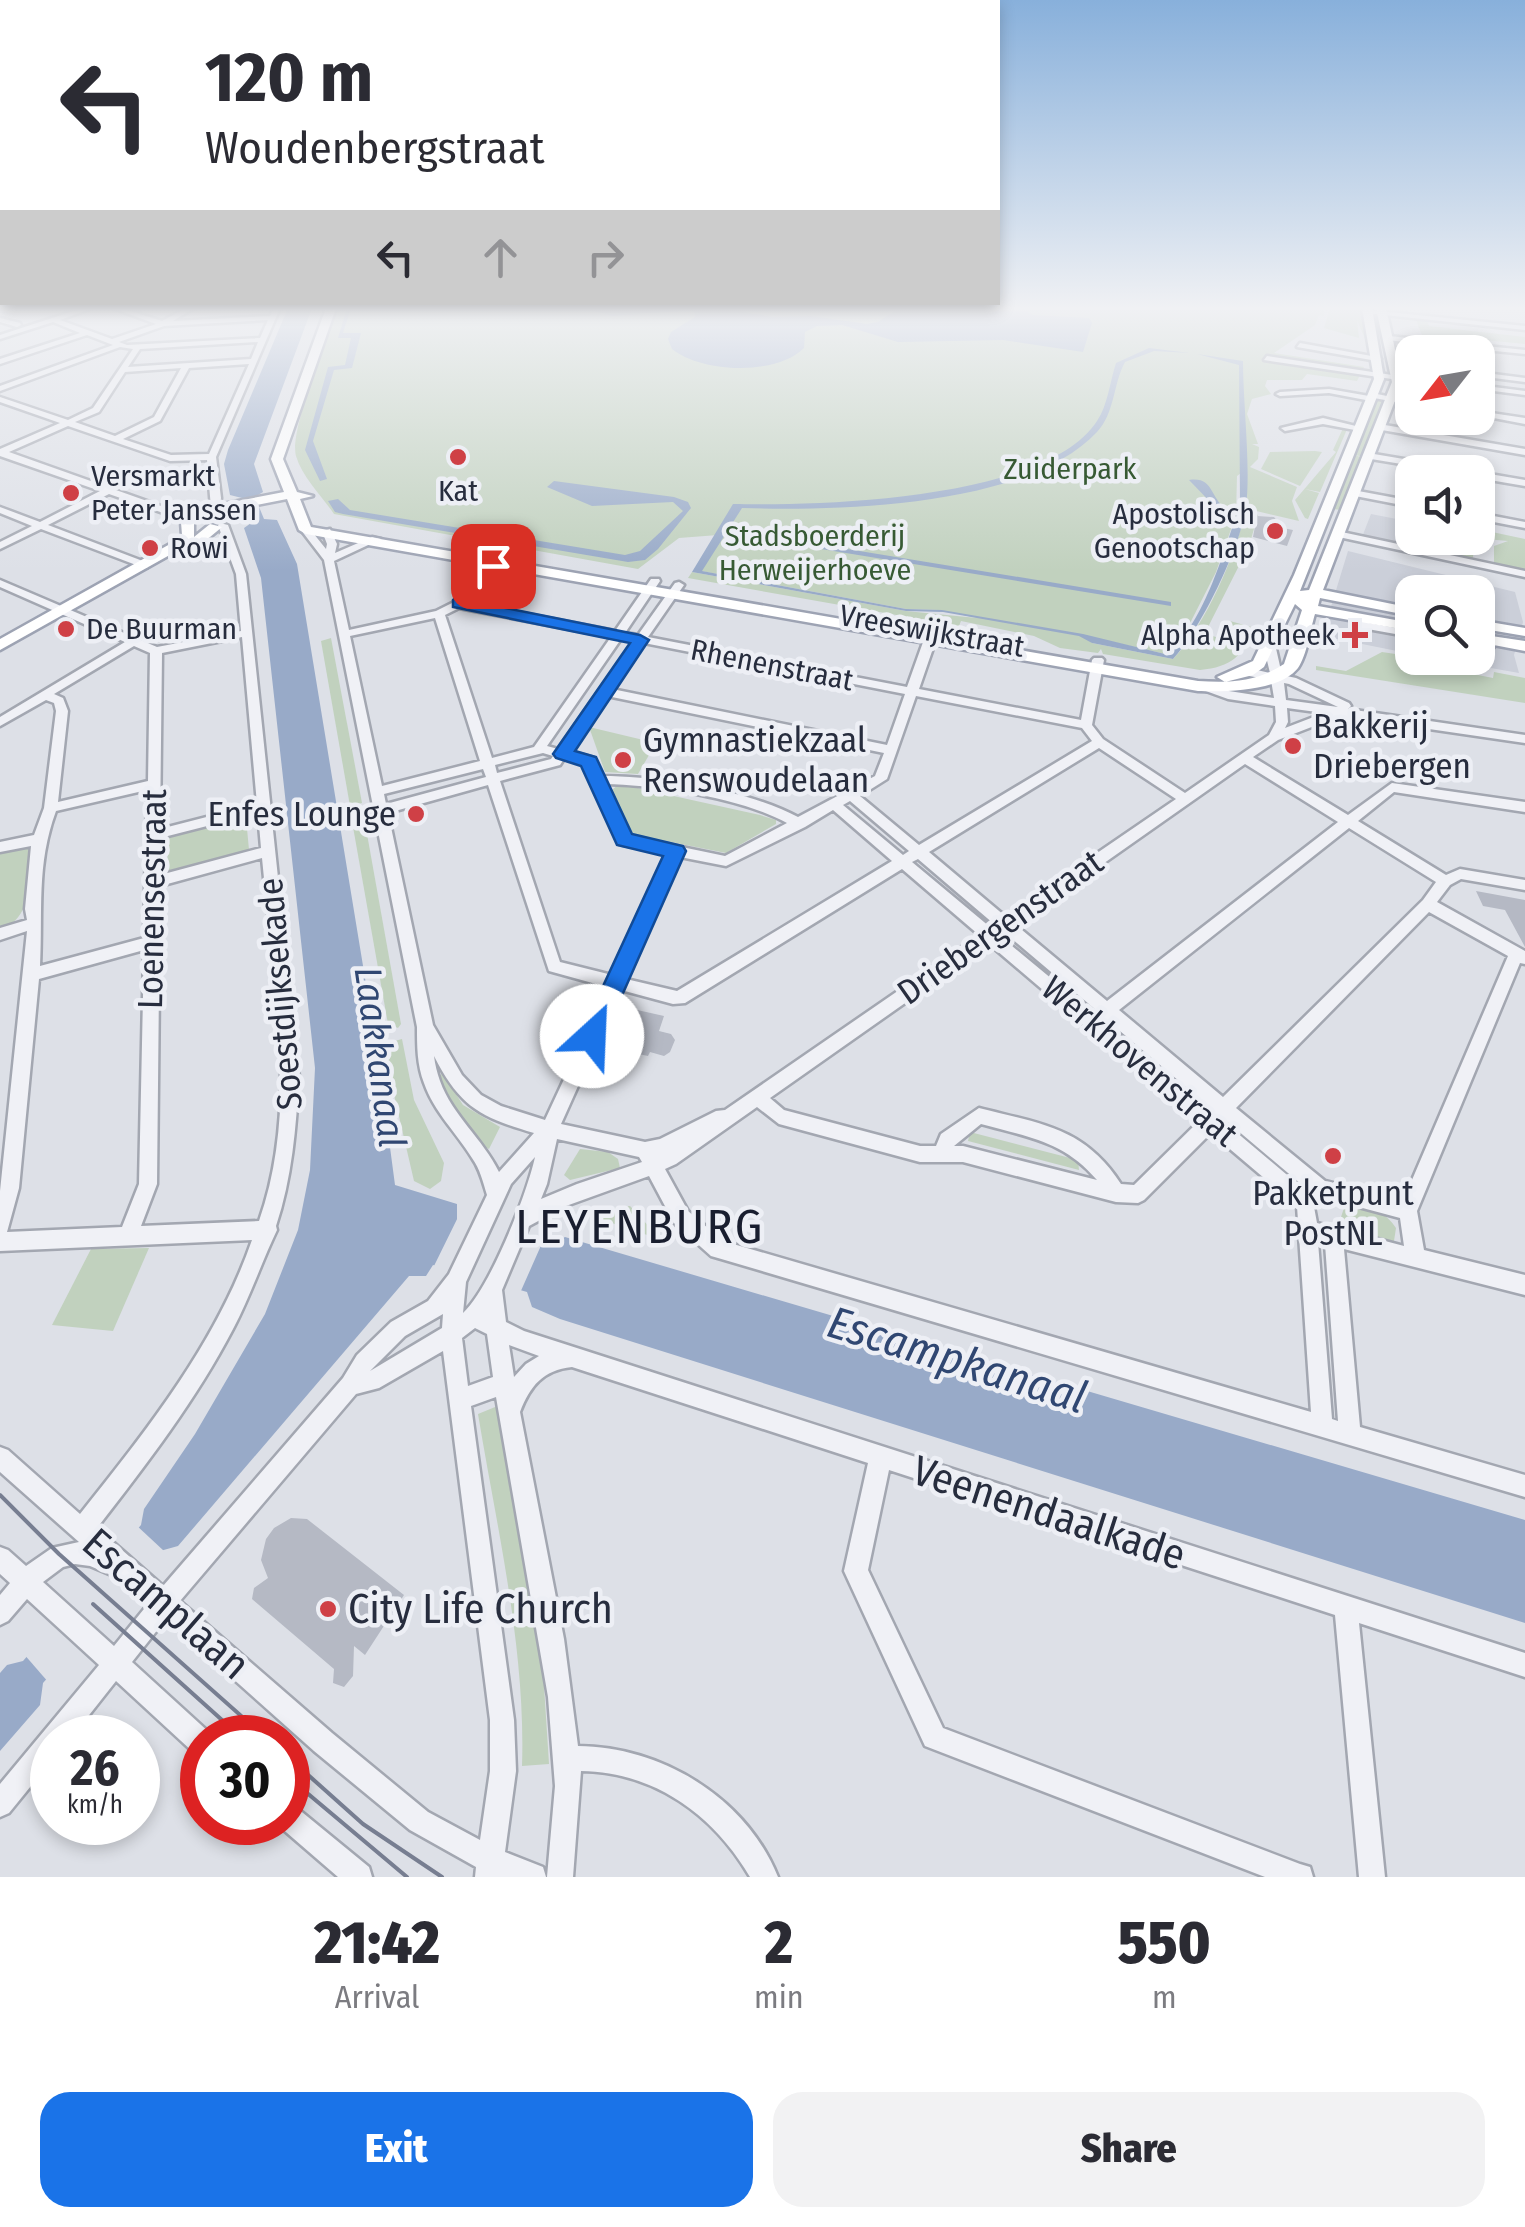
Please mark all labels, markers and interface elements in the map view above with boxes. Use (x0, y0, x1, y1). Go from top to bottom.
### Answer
text: 120 m (205, 36, 373, 120)
icon: left (40, 40, 170, 170)
text: Woudenbergstraat (205, 121, 544, 175)
icon: left (368, 230, 423, 285)
icon: ahead (473, 230, 528, 285)
icon: right (578, 230, 633, 285)
north arrow (1395, 335, 1495, 435)
map controls (1395, 335, 1495, 675)
marker: Kat (447, 446, 469, 468)
park label: Zuiderpark (1003, 451, 1137, 487)
button: sound (1395, 455, 1495, 555)
place label: Versmarkt Peter Janssen (91, 458, 257, 528)
place label: Kat (438, 473, 478, 509)
marker: Versmarkt Peter Janssen (60, 482, 82, 504)
place label: Apostolisch Genootschap (1094, 496, 1255, 566)
park label: Stadsboerderij Herweijerhoeve (719, 518, 911, 588)
marker: Apostolisch Genootschap (1264, 520, 1286, 542)
pin (451, 524, 536, 609)
place label: Rowi (170, 530, 229, 566)
marker: Rowi (139, 537, 161, 559)
icon: arrive (466, 539, 521, 594)
button: search (1395, 575, 1495, 675)
street label: Vreeswijkstraat (837, 597, 1027, 665)
place label: De Buurman (86, 611, 237, 647)
place label: Alpha Apotheek (1141, 617, 1335, 653)
marker: De Buurman (55, 618, 77, 640)
marker: Alpha Apotheek (1344, 624, 1366, 646)
street label: Rhenenstraat (688, 632, 856, 698)
place label: Bakkerij Driebergen (1313, 705, 1471, 787)
place label: Gymnastiekzaal Renswoudelaan (643, 719, 869, 801)
marker: Bakkerij Driebergen (1282, 735, 1304, 757)
marker: Gymnastiekzaal Renswoudelaan (612, 749, 634, 771)
street label: Loenensestraat (129, 788, 175, 1009)
place label: Enfes Lounge (208, 793, 396, 835)
marker: Enfes Lounge (405, 803, 427, 825)
street label: Driebergenstraat (889, 840, 1111, 1013)
street label: Soestdijksekade (249, 876, 311, 1112)
water label: Laakkanaal (345, 964, 415, 1150)
street label: Werkhovenstraat (1034, 967, 1247, 1155)
position arrow (540, 984, 644, 1088)
marker: Pakketpunt PostNL (1322, 1145, 1344, 1167)
place label: Pakketpunt PostNL (1252, 1172, 1414, 1254)
district label: LEYENBURG (515, 1198, 765, 1256)
water label: Escampkanaal (821, 1295, 1093, 1425)
street label: Veenendaalkade (906, 1445, 1192, 1581)
street label: Escamplaan (73, 1518, 259, 1690)
place label: City Life Church (348, 1584, 613, 1634)
marker: City Life Church (317, 1598, 339, 1620)
speed limit sign: 30 (180, 1715, 310, 1845)
text: 26 (70, 1738, 120, 1798)
text: km/h (67, 1790, 123, 1820)
text: 21:42 (314, 1907, 440, 1979)
text: 2 (765, 1907, 793, 1979)
text: 550 (1118, 1907, 1211, 1979)
text: Arrival (335, 1978, 419, 2016)
text: min (754, 1978, 804, 2016)
text: m (1152, 1978, 1177, 2016)
button: Exit (40, 2092, 753, 2207)
button: Share (773, 2092, 1485, 2207)

